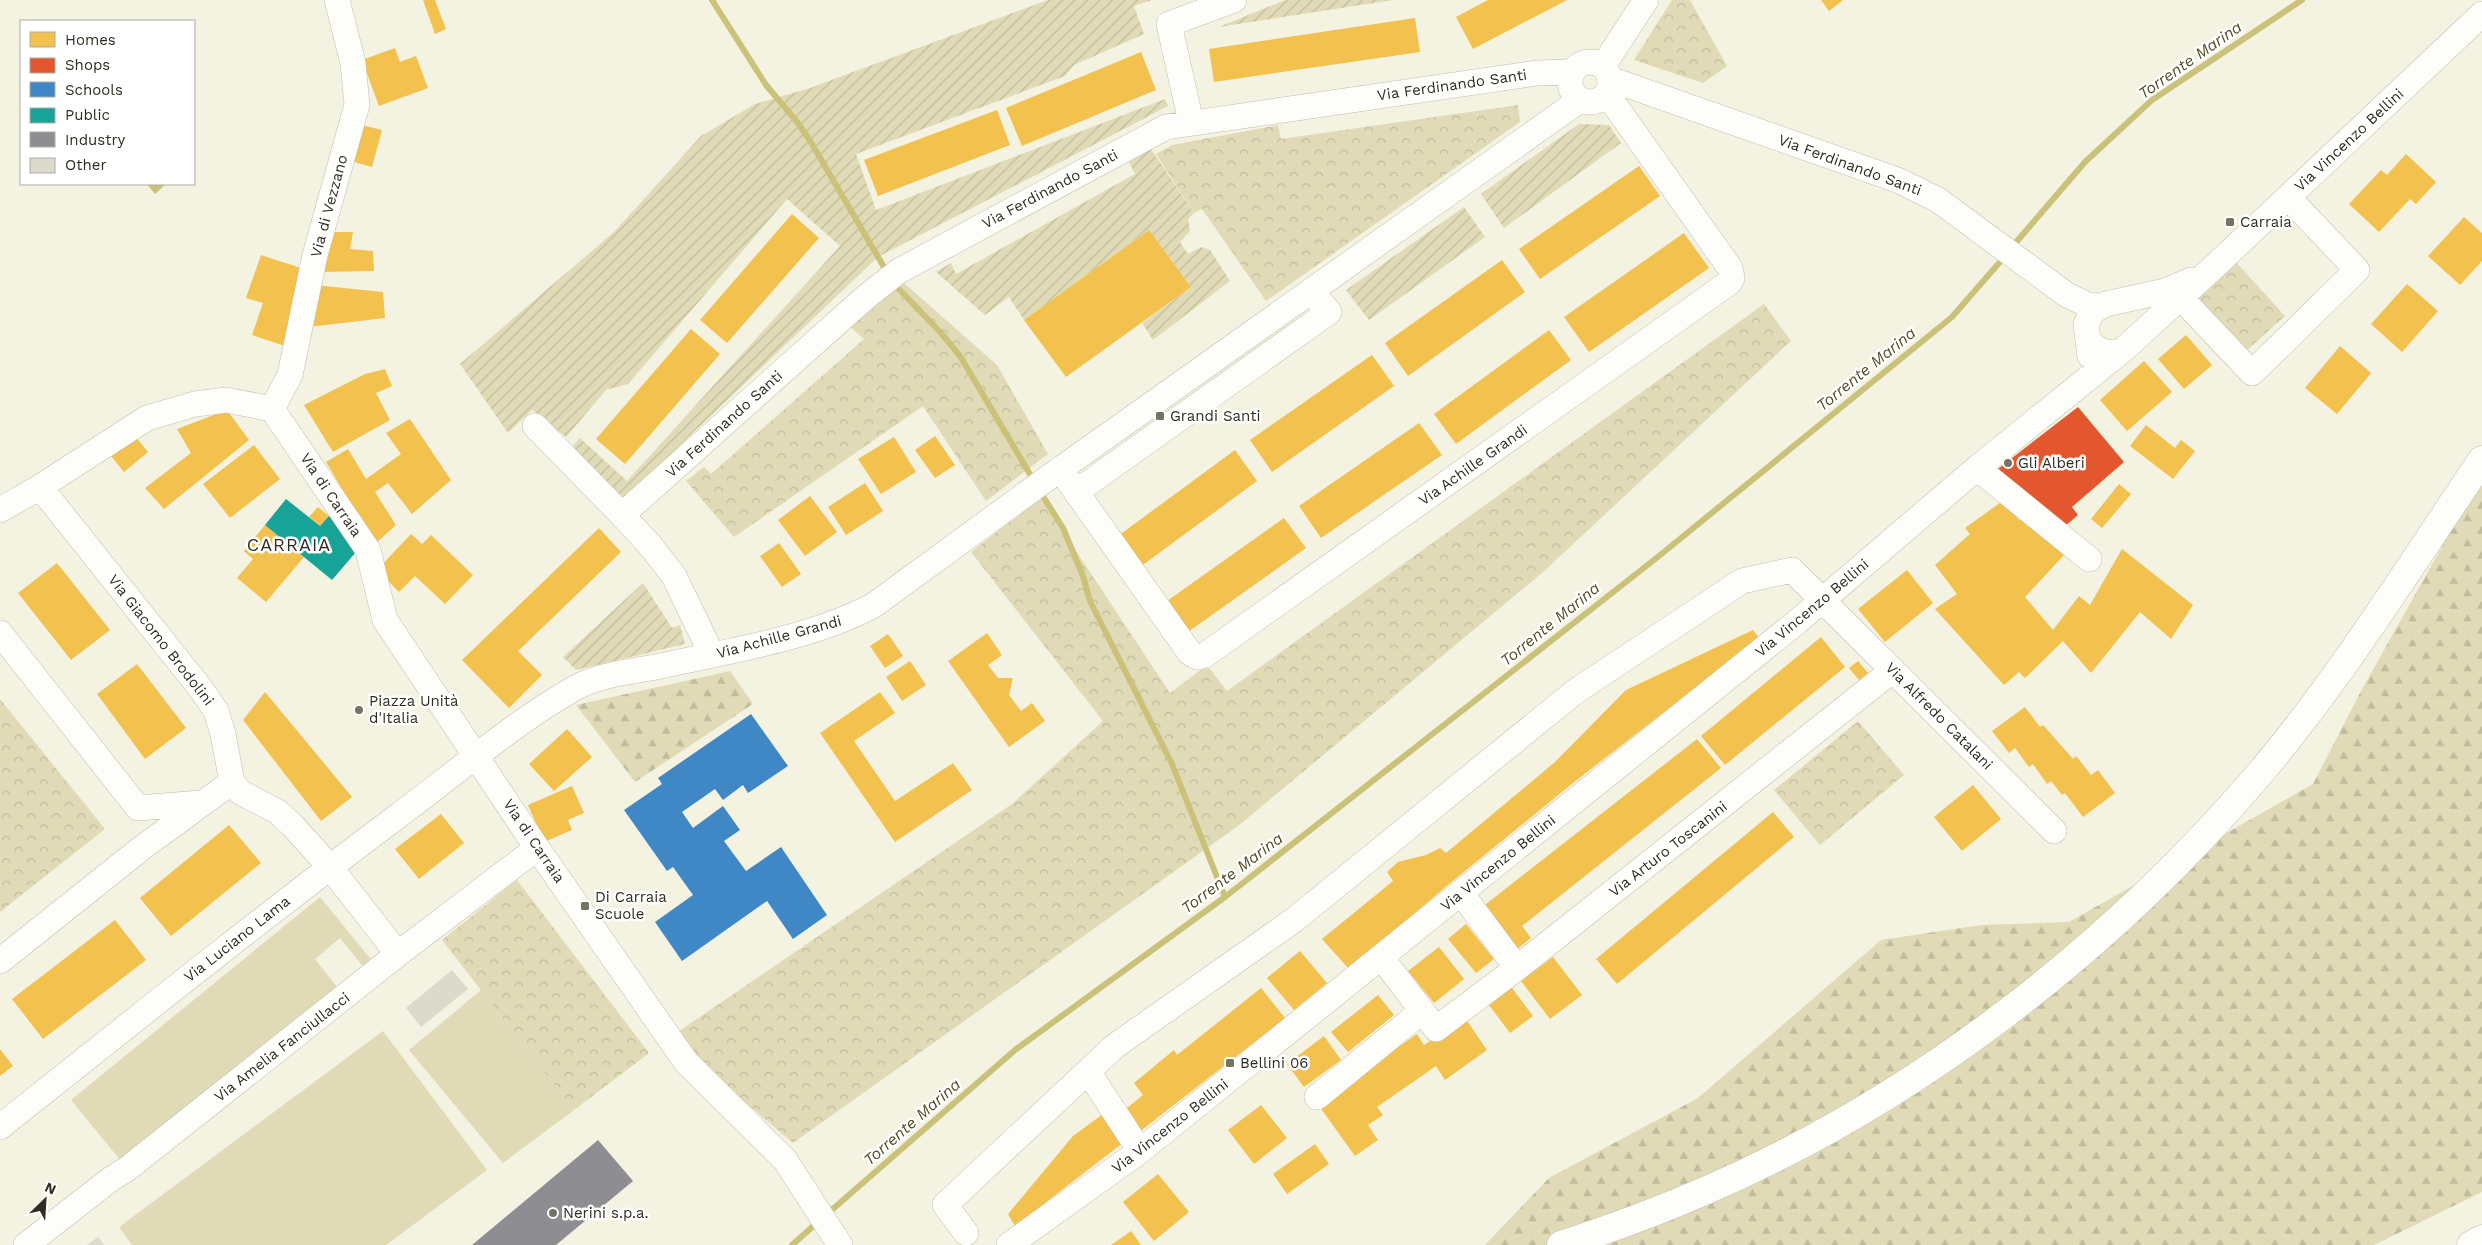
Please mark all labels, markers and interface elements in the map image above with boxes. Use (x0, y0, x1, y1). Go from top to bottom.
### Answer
water label: Torrente Marina (2135, 17, 2246, 103)
legend (20, 20, 195, 185)
text: Homes (65, 31, 116, 49)
text: Shops (65, 56, 110, 74)
street label: Via Ferdinando Santi (1376, 66, 1528, 104)
text: Schools (65, 81, 123, 99)
street label: Via Vincenzo Bellini (2291, 85, 2407, 195)
text: Public (65, 106, 110, 124)
text: Industry (65, 131, 126, 149)
street label: Via Ferdinando Santi (1776, 131, 1924, 199)
street label: Via Ferdinando Santi (979, 146, 1121, 232)
street label: Via di Vezzano (307, 153, 351, 259)
text: Other (65, 156, 107, 174)
place label: Carraia (2240, 213, 2292, 231)
marker: Carraia (2224, 216, 2236, 228)
water label: Torrente Marina (1813, 323, 1920, 415)
street label: Via Ferdinando Santi (662, 367, 786, 481)
place label: Grandi Santi (1170, 407, 1260, 425)
marker: Grandi Santi (1154, 410, 1166, 422)
street label: Via Achille Grandi (1415, 421, 1531, 509)
street label: Via di Carraia (296, 450, 366, 541)
place label: Gli Alberi (2018, 454, 2085, 472)
marker: Gli Alberi (2002, 457, 2014, 469)
district label: CARRAIA (247, 534, 331, 555)
street label: Via Vincenzo Bellini (1752, 555, 1872, 661)
street label: Via Giacomo Brodolini (104, 571, 218, 709)
water label: Torrente Marina (1497, 578, 1604, 670)
street label: Via Achille Grandi (715, 612, 843, 662)
street label: Via Alfredo Catalani (1882, 659, 1996, 773)
place label: Piazza Unità d'Italia (369, 692, 459, 727)
marker: Piazza Unità d'Italia (353, 704, 365, 716)
street label: Via di Carraia (499, 796, 569, 887)
street label: Via Arturo Toscanini (1605, 797, 1731, 901)
street label: Via Vincenzo Bellini (1437, 811, 1559, 915)
water label: Torrente Marina (1178, 829, 1287, 917)
place label: Di Carraia Scuole (595, 888, 667, 923)
street label: Via Luciano Lama (180, 892, 294, 986)
marker: Di Carraia Scuole (579, 900, 591, 912)
street label: Via Amelia Fanciullacci (211, 988, 353, 1106)
place label: Bellini 06 (1240, 1054, 1308, 1072)
marker: Bellini 06 (1224, 1057, 1236, 1069)
water label: Torrente Marina (860, 1075, 964, 1169)
street label: Via Vincenzo Bellini (1108, 1075, 1232, 1177)
north arrow (20, 1175, 70, 1225)
text: N (42, 1179, 59, 1198)
place label: Nerini s.p.a. (563, 1204, 649, 1222)
marker: Nerini s.p.a. (547, 1207, 559, 1219)

